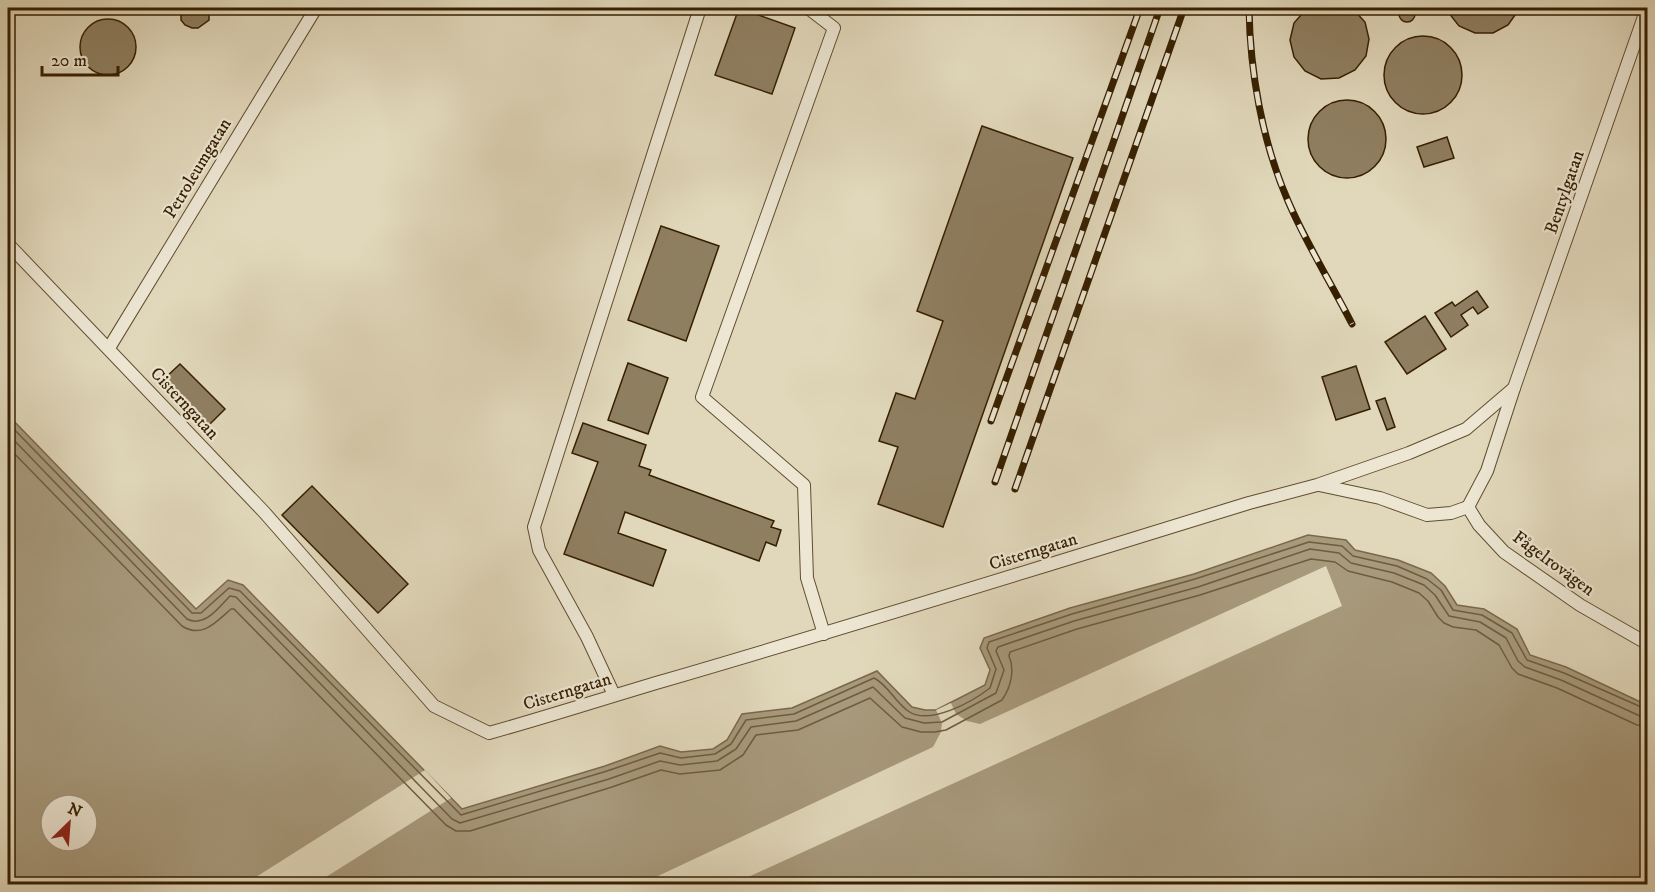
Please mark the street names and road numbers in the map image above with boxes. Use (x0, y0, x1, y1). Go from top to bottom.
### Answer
street label: Petroleumgatan (159, 114, 237, 223)
street label: Bentylgatan (1540, 147, 1590, 237)
street label: Cisterngatan (145, 363, 224, 445)
street label: Fågelrovägen (1508, 527, 1599, 601)
street label: Cisterngatan (987, 528, 1081, 576)
street label: Cisterngatan (521, 668, 615, 716)

